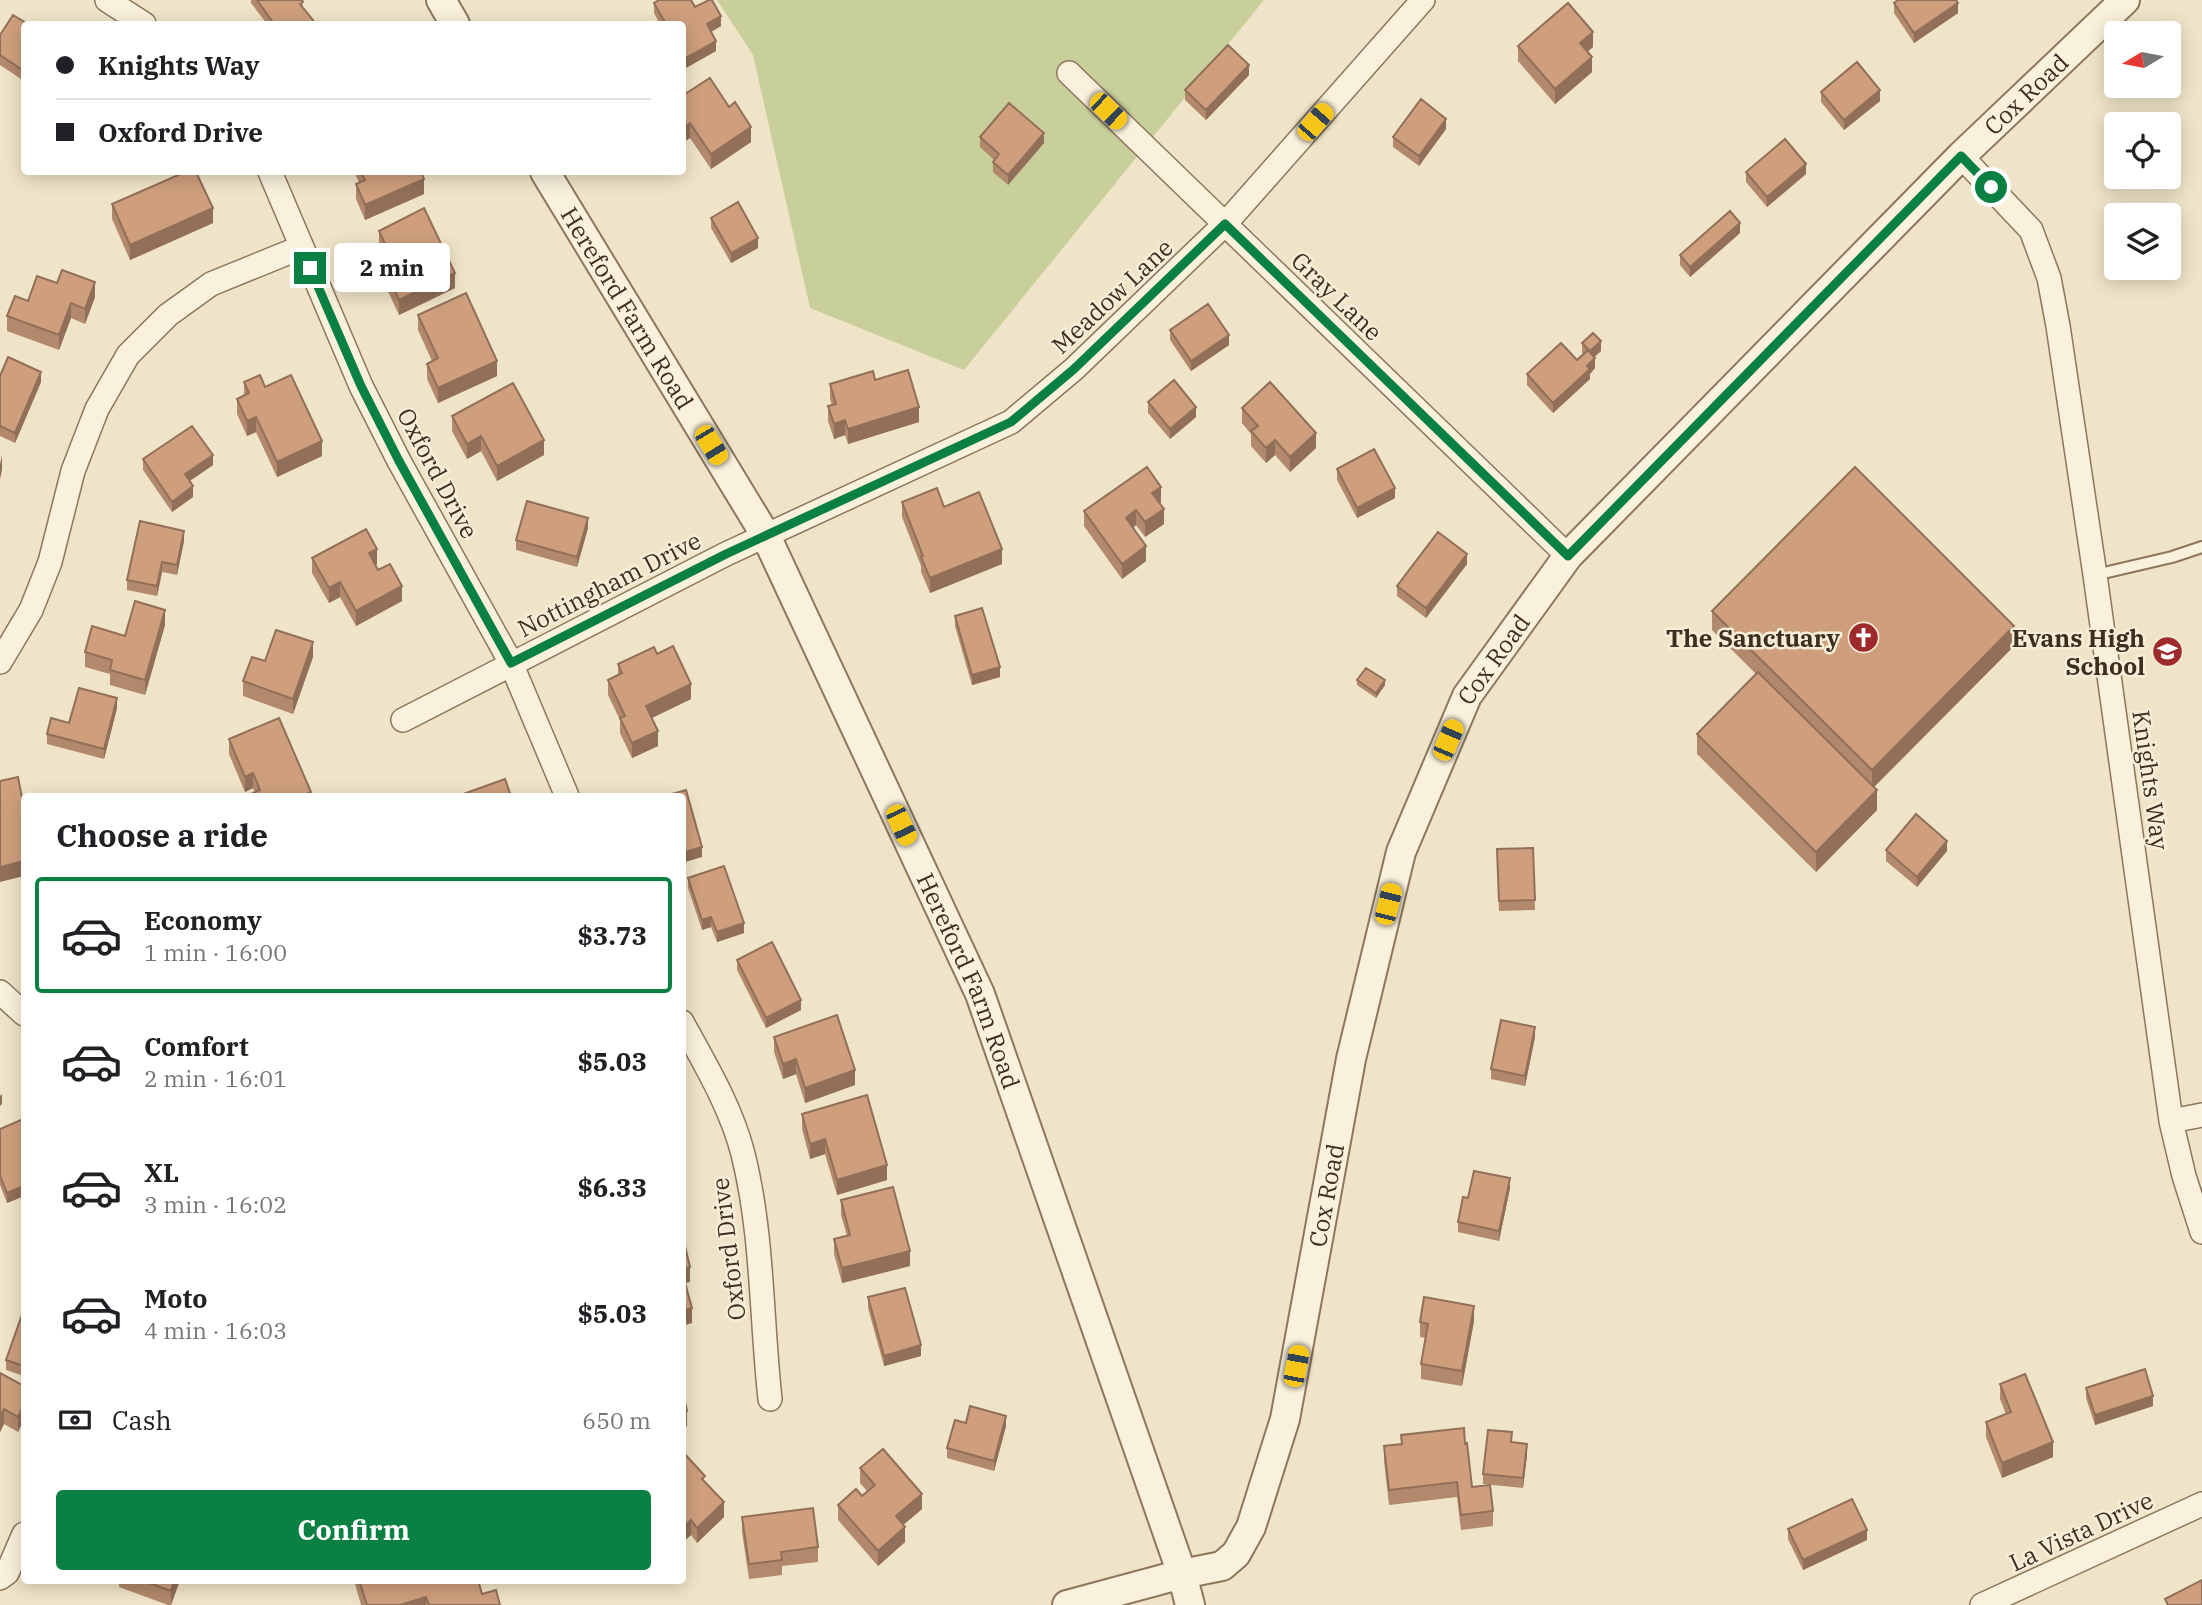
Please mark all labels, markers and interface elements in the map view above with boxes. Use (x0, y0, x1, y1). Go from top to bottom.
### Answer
north arrow (2104, 21, 2180, 98)
map controls (2104, 21, 2181, 280)
street label: Cox Road (1977, 46, 2075, 142)
text: Knights Way (98, 48, 260, 82)
car (1086, 89, 1131, 133)
car (1294, 99, 1337, 145)
button: locate (2104, 112, 2181, 189)
text: Oxford Drive (98, 115, 263, 149)
route start (1975, 171, 2007, 203)
street label: Hereford Farm Road (554, 201, 701, 415)
button: layers (2104, 203, 2181, 280)
street label: Meadow Lane (1044, 231, 1180, 361)
callout: 2 min (334, 244, 450, 292)
street label: Gray Lane (1285, 245, 1389, 347)
route end (294, 252, 326, 284)
text: 2 min (360, 252, 424, 282)
street label: Oxford Drive (390, 402, 486, 544)
car (692, 422, 731, 468)
street label: Nottingham Drive (512, 524, 706, 644)
street label: Cox Road (1450, 607, 1537, 711)
church icon: The Sanctuary (1846, 621, 1880, 655)
place label: The Sanctuary (1666, 622, 1840, 654)
place label: Evans High School (2012, 622, 2145, 682)
school or university icon: Evans High School (2151, 635, 2185, 669)
street label: Knights Way (2125, 708, 2177, 852)
car (1431, 717, 1466, 763)
car (883, 802, 920, 848)
text: Choose a ride (56, 814, 268, 856)
street label: Hereford Farm Road (910, 868, 1028, 1093)
car (1373, 881, 1404, 927)
text: Economy (144, 903, 262, 937)
icon: car (60, 904, 123, 967)
text: $3.73 (577, 918, 647, 952)
text: 1 min · 16:00 (144, 937, 287, 967)
text: Comfort (144, 1029, 249, 1063)
icon: car (60, 1030, 123, 1093)
text: $5.03 (577, 1044, 647, 1078)
text: 2 min · 16:01 (144, 1063, 287, 1093)
street label: Cox Road (1301, 1141, 1351, 1250)
text: XL (144, 1155, 179, 1189)
icon: car (60, 1156, 123, 1219)
text: $6.33 (577, 1170, 647, 1204)
street label: Oxford Drive (703, 1176, 753, 1322)
text: 3 min · 16:02 (144, 1189, 287, 1219)
text: Moto (144, 1281, 207, 1315)
icon: car (60, 1282, 123, 1345)
text: $5.03 (577, 1296, 647, 1330)
text: 4 min · 16:03 (144, 1315, 287, 1345)
car (1282, 1343, 1311, 1389)
icon: cash (56, 1401, 94, 1439)
text: Cash (112, 1403, 172, 1437)
text: 650 m (582, 1405, 651, 1435)
street label: La Vista Drive (2004, 1484, 2158, 1578)
button: Confirm (56, 1490, 651, 1570)

